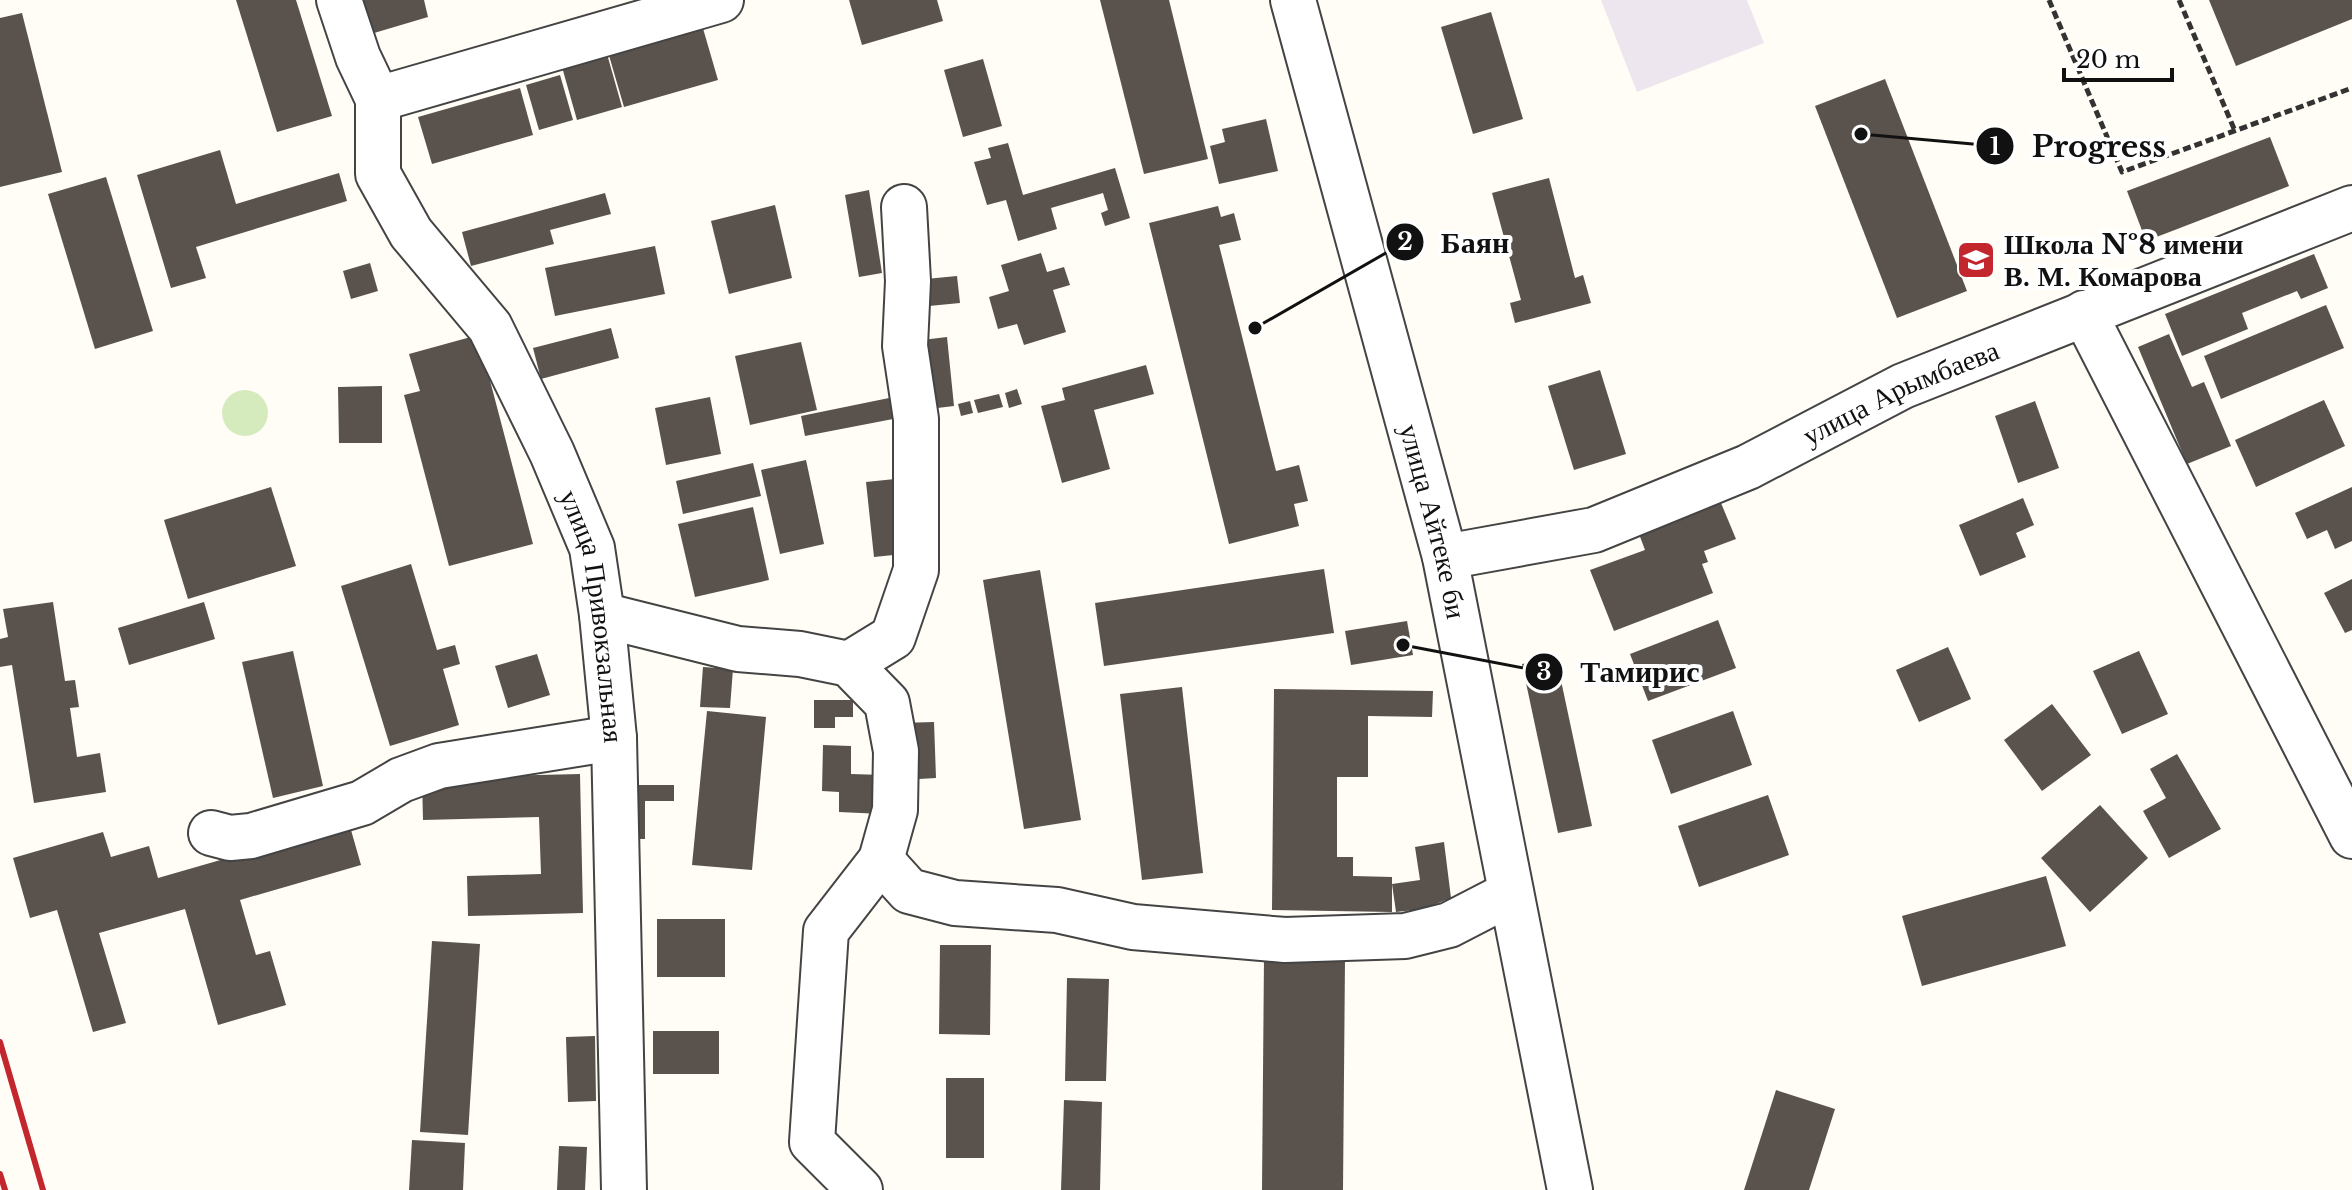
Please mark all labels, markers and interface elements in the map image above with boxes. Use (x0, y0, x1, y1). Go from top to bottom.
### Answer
scale bar (2064, 32, 2172, 82)
text: 20 m (2076, 45, 2141, 74)
callout: Progress (1975, 119, 2182, 173)
text: Progress (2032, 128, 2166, 165)
text: 1 (1990, 132, 2000, 161)
callout: Баян (1385, 215, 1526, 269)
text: Баян (1441, 224, 1509, 261)
text: 2 (1397, 227, 1413, 256)
place label: Школа №8 имени В. М. Комарова (2004, 227, 2243, 294)
school or university icon: Школа №8 имени В. М. Комарова (1955, 239, 1997, 281)
street label: улица Арымбаева (1797, 332, 2004, 453)
street label: улица Айтеке би (1392, 420, 1474, 622)
street label: улица Привокзальная (552, 484, 632, 744)
callout: Тамирис (1524, 645, 1715, 699)
text: Тамирис (1580, 653, 1700, 690)
text: 3 (1536, 657, 1552, 686)

